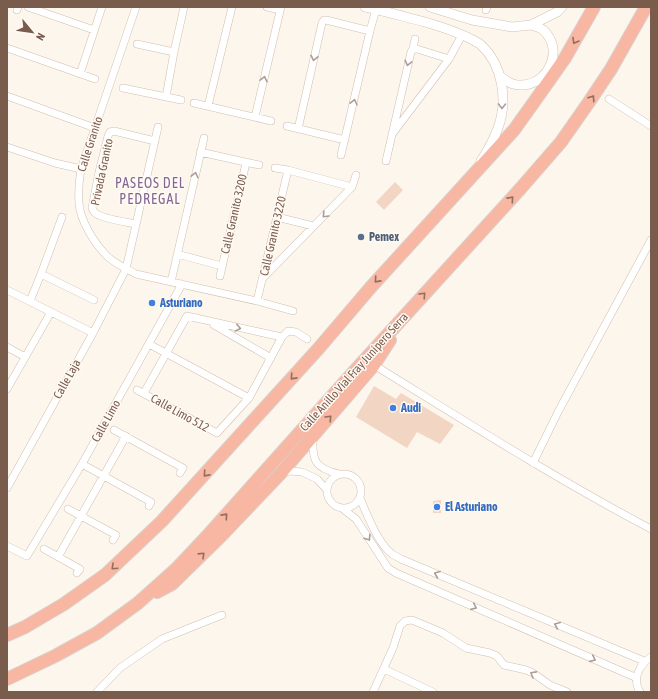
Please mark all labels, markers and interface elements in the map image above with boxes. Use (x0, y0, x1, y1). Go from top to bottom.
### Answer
north arrow (12, 12, 52, 52)
text: N (34, 31, 48, 43)
one-way arrow (572, 37, 579, 44)
one-way arrow (311, 55, 319, 61)
one-way arrow (405, 60, 413, 67)
one-way arrow (260, 76, 268, 82)
one-way arrow (587, 95, 595, 102)
one-way arrow (349, 98, 357, 105)
one-way arrow (498, 103, 506, 109)
street label: Calle Granito (75, 114, 106, 173)
street label: Privada Granito (88, 137, 116, 207)
one-way arrow (190, 172, 198, 178)
street label: Calle Granito 3200 (218, 172, 250, 255)
district label: PASEOS DEL PEDREGAL (115, 175, 185, 207)
street label: Calle Granito 3220 (257, 194, 289, 277)
one-way arrow (506, 197, 513, 204)
one-way arrow (322, 210, 330, 218)
place label: Pemex (369, 230, 399, 244)
marker: Pemex (356, 232, 366, 242)
one-way arrow (375, 275, 382, 283)
one-way arrow (419, 292, 426, 300)
place label: Asturiano (159, 296, 203, 310)
marker: Asturiano (147, 298, 157, 308)
street label: Calle Anillo Vial Fray Junípero Serra (297, 310, 411, 434)
one-way arrow (235, 323, 242, 332)
street label: Calle Laja (50, 357, 84, 401)
one-way arrow (290, 373, 297, 380)
street label: Calle Limo 512 (148, 391, 212, 435)
street label: Calle Limo (89, 397, 123, 445)
place label: Audi (400, 401, 421, 415)
marker: Audi (388, 403, 398, 413)
one-way arrow (324, 415, 331, 423)
one-way arrow (203, 469, 210, 477)
place label: El Asturiano (445, 500, 498, 514)
marker: El Asturiano (432, 502, 442, 512)
one-way arrow (220, 513, 228, 521)
one-way arrow (363, 534, 371, 541)
one-way arrow (197, 552, 205, 560)
one-way arrow (112, 562, 119, 569)
one-way arrow (433, 571, 440, 579)
one-way arrow (469, 602, 477, 610)
one-way arrow (553, 621, 560, 629)
one-way arrow (588, 654, 596, 662)
one-way arrow (530, 671, 537, 679)

